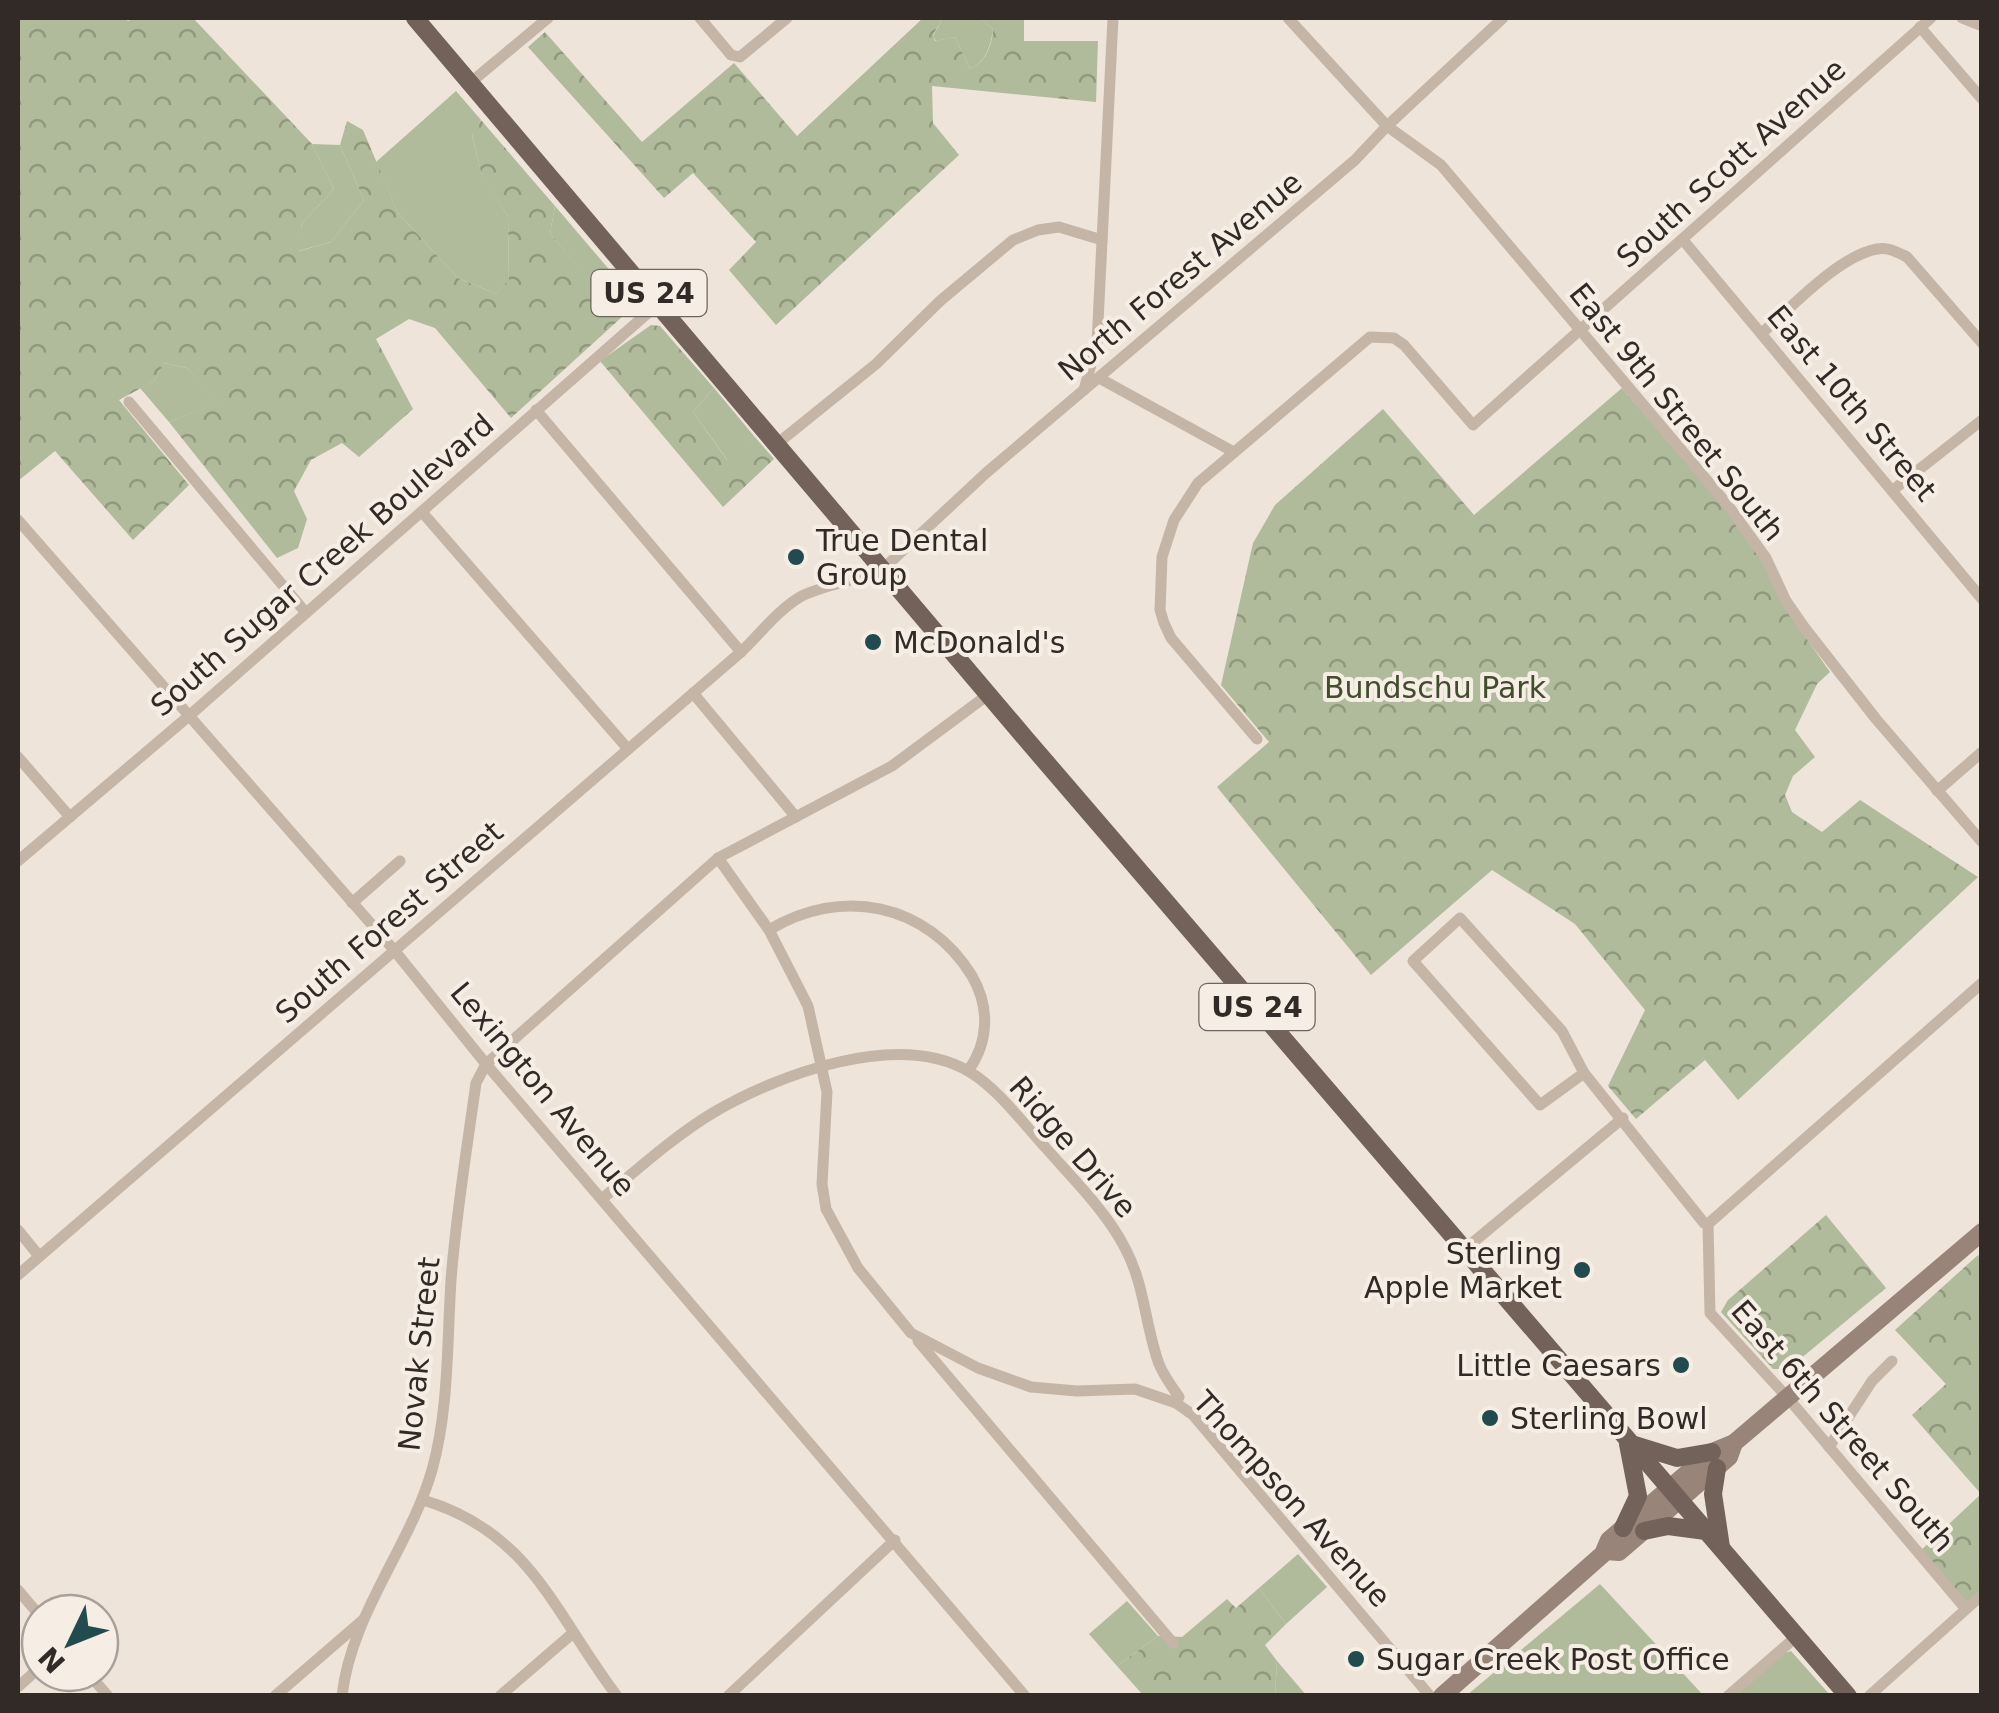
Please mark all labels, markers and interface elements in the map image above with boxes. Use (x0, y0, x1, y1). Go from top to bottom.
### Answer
street label: South Scott Avenue (1610, 51, 1852, 275)
street label: North Forest Avenue (1051, 164, 1309, 388)
road number: US 24 (592, 270, 706, 316)
street label: East 9th Street South (1562, 276, 1792, 548)
street label: East 10th Street (1760, 298, 1944, 508)
street label: South Sugar Creek Boulevard (144, 407, 500, 723)
place label: True Dental Group (815, 523, 988, 592)
marker: True Dental Group (785, 546, 807, 568)
place label: McDonald's (893, 625, 1066, 660)
marker: McDonald's (862, 631, 884, 653)
park label: Bundschu Park (1324, 670, 1547, 705)
street label: South Forest Street (268, 814, 510, 1030)
street label: Lexington Avenue (443, 975, 643, 1203)
road number: US 24 (1200, 984, 1314, 1030)
street label: Ridge Drive (1002, 1069, 1144, 1225)
place label: Sterling Apple Market (1364, 1236, 1562, 1305)
street label: Novak Street (391, 1255, 447, 1453)
marker: Sterling Apple Market (1571, 1259, 1593, 1281)
street label: East 6th Street South (1724, 1293, 1962, 1559)
place label: Little Caesars (1456, 1348, 1661, 1383)
marker: Little Caesars (1670, 1354, 1692, 1376)
street label: Thompson Avenue (1185, 1383, 1398, 1614)
place label: Sterling Bowl (1510, 1401, 1708, 1436)
marker: Sterling Bowl (1479, 1407, 1501, 1429)
north arrow (20, 1593, 120, 1693)
text: N (32, 1640, 72, 1680)
place label: Sugar Creek Post Office (1376, 1642, 1730, 1677)
marker: Sugar Creek Post Office (1345, 1648, 1367, 1670)

